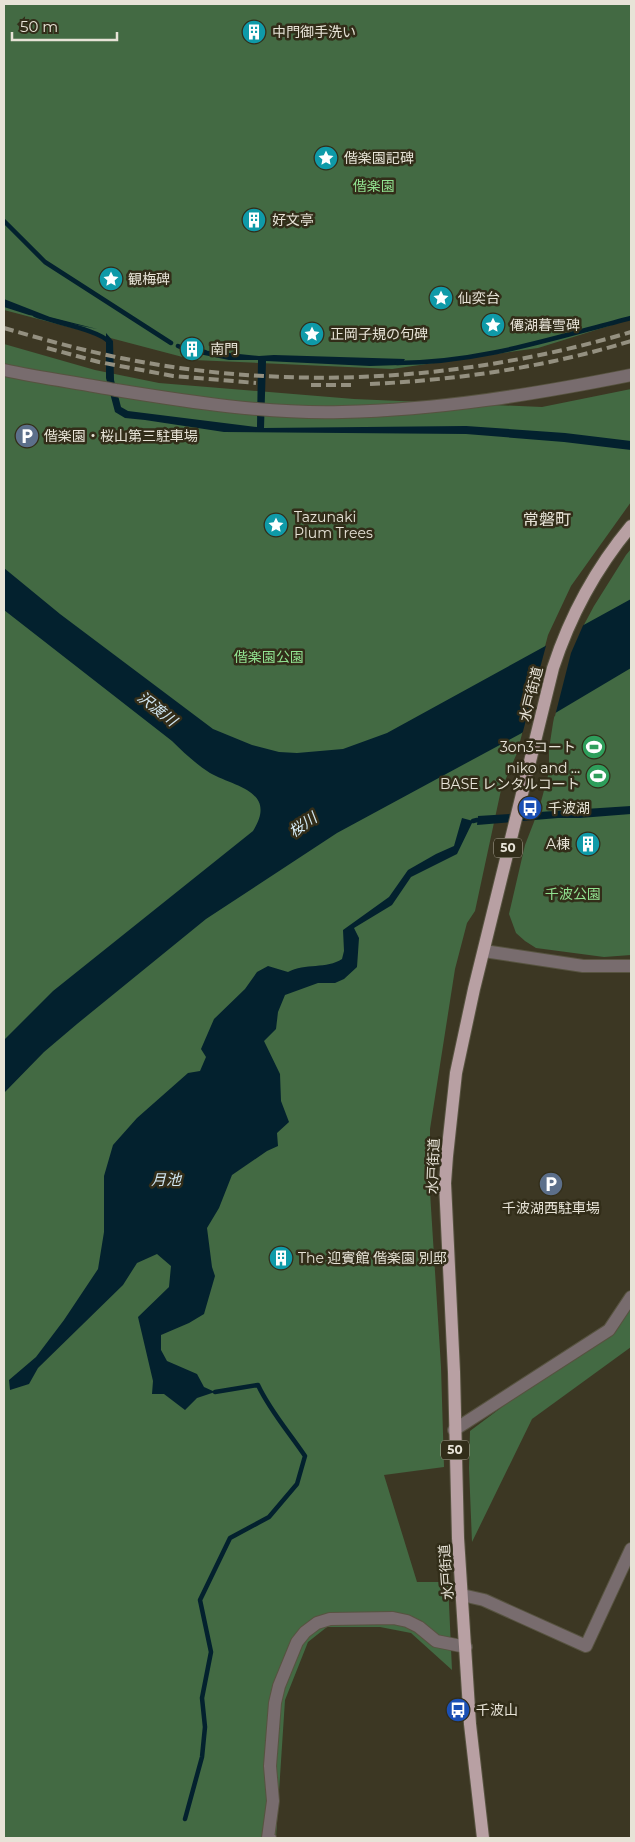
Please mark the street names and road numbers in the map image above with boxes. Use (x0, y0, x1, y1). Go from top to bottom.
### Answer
street label: 水戸街道 (515, 665, 547, 723)
road number: 50 (494, 838, 522, 858)
street label: 水戸街道 (423, 1138, 443, 1194)
road number: 50 (441, 1440, 469, 1460)
street label: 水戸街道 (435, 1543, 457, 1601)

